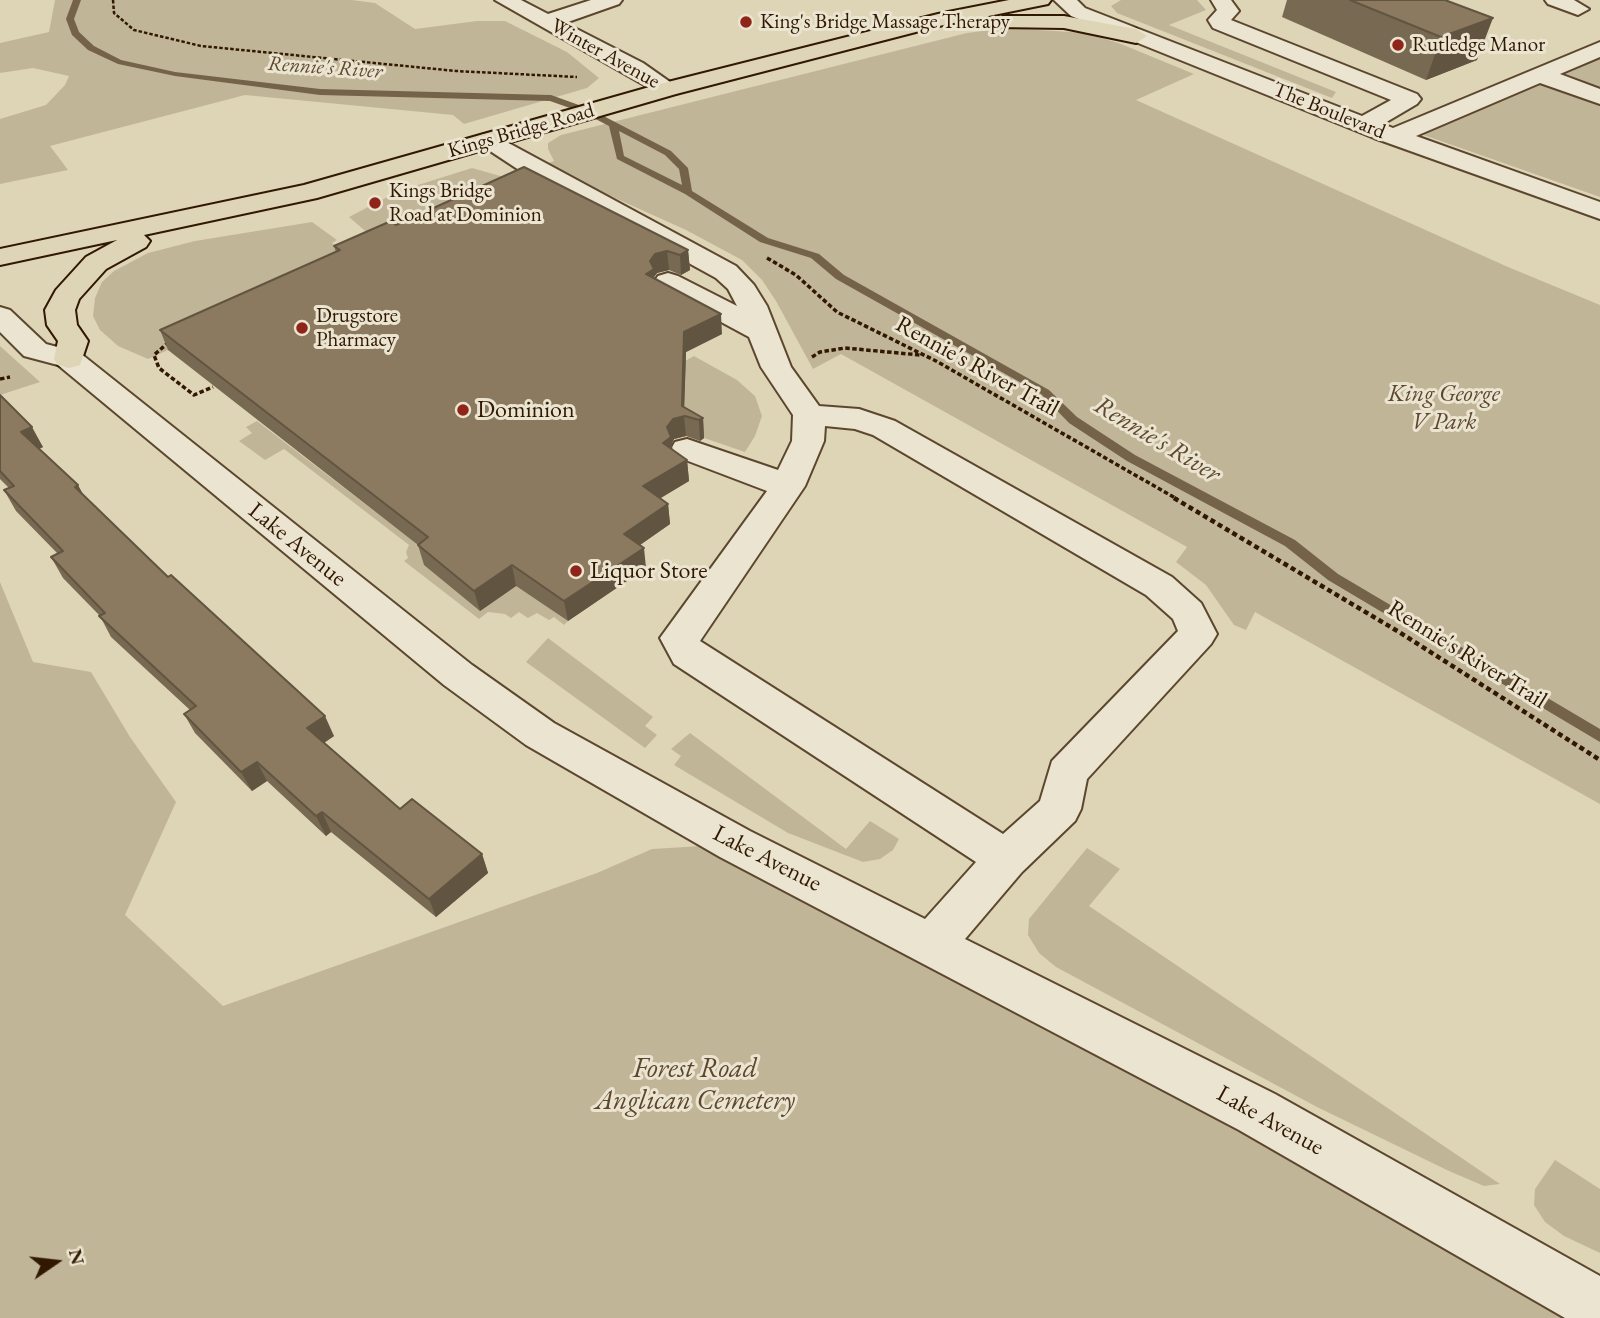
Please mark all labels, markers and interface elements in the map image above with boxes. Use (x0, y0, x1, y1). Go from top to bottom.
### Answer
place label: King's Bridge Massage Therapy (760, 9, 1010, 35)
street label: Winter Avenue (546, 14, 664, 94)
marker: King's Bridge Massage Therapy (738, 14, 754, 30)
place label: Rutledge Manor (1412, 32, 1545, 58)
marker: Rutledge Manor (1390, 37, 1406, 53)
water label: Rennie's River (267, 51, 383, 85)
street label: The Boulevard (1269, 77, 1389, 145)
street label: Kings Bridge Road (445, 98, 597, 164)
place label: Kings Bridge Road at Dominion (389, 178, 542, 228)
marker: Kings Bridge Road at Dominion (367, 195, 383, 211)
place label: Drugstore Pharmacy (316, 303, 398, 353)
street label: Rennie's River Trail (890, 310, 1064, 424)
marker: Drugstore Pharmacy (294, 320, 310, 336)
park label: King George V Park (1388, 380, 1500, 436)
water label: Rennie's River (1088, 390, 1226, 490)
place label: Dominion (477, 396, 575, 424)
marker: Dominion (455, 402, 471, 418)
street label: Lake Avenue (242, 497, 352, 593)
place label: Liquor Store (590, 557, 708, 585)
marker: Liquor Store (568, 563, 584, 579)
street label: Rennie's River Trail (1382, 594, 1552, 716)
street label: Lake Avenue (708, 819, 826, 899)
park label: Forest Road Anglican Cemetery (595, 1052, 795, 1118)
street label: Lake Avenue (1211, 1080, 1329, 1162)
north arrow (21, 1227, 91, 1297)
text: N (63, 1246, 91, 1267)

